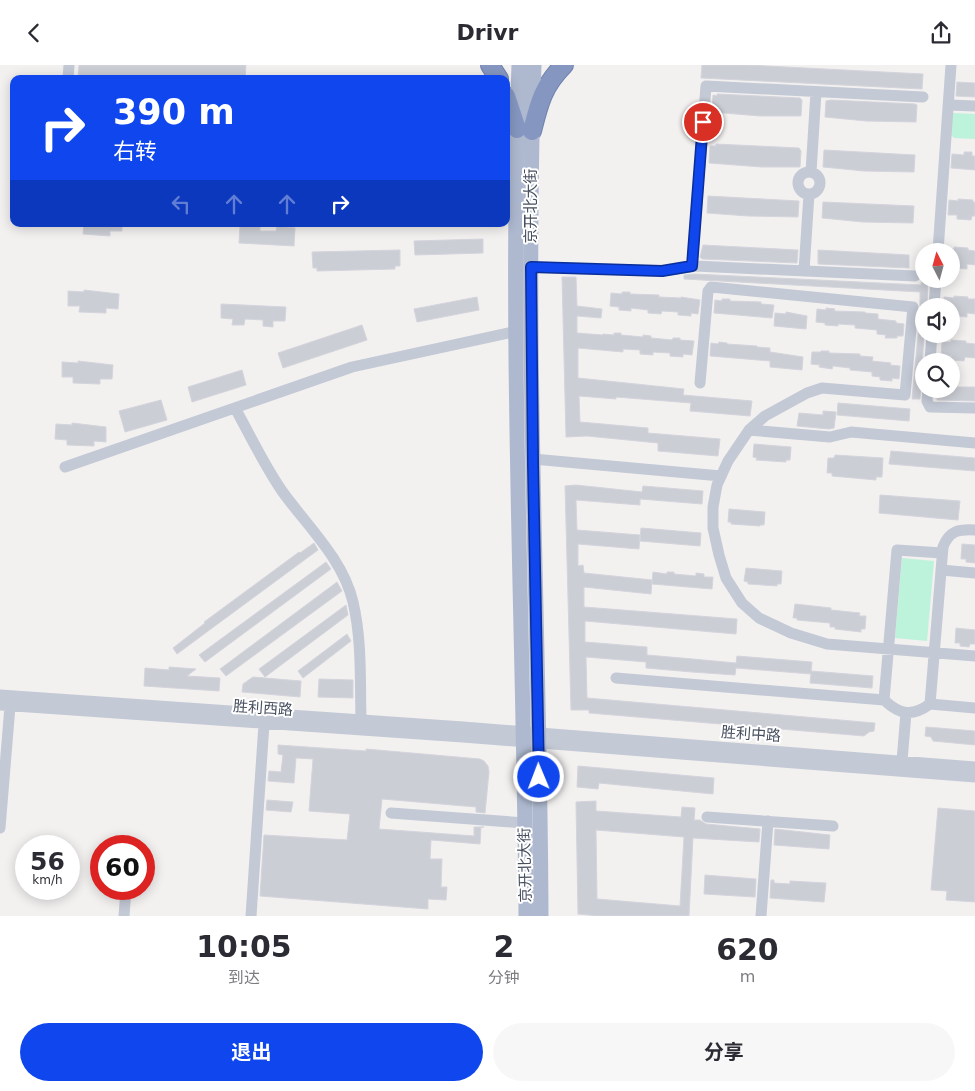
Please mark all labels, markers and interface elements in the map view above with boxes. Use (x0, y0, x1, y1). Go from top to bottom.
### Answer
icon: back (20, 19, 48, 47)
icon: share (927, 19, 955, 47)
text: Drivr (457, 20, 518, 45)
text: 390 m (113, 92, 235, 132)
icon: right (30, 95, 95, 160)
pin (682, 101, 724, 143)
icon: arrive (689, 108, 717, 136)
text: 右转 (113, 139, 157, 164)
street label: 京开北大街 (522, 168, 540, 244)
icon: left (167, 190, 195, 218)
icon: ahead (220, 190, 248, 218)
icon: ahead (273, 190, 301, 218)
icon: right (326, 190, 354, 218)
north arrow (915, 243, 960, 287)
map controls (915, 243, 960, 398)
button: sound (915, 298, 960, 343)
button: search (915, 353, 960, 398)
street label: 胜利西路 (232, 697, 294, 719)
street label: 胜利中路 (720, 723, 782, 745)
position arrow (512, 750, 564, 802)
street label: 京开北大街 (515, 827, 535, 903)
speed limit sign: 60 (90, 835, 155, 900)
text: 56 (30, 847, 65, 876)
text: km/h (32, 873, 63, 887)
text: 10:05 (196, 929, 292, 964)
text: 2 (493, 929, 514, 964)
text: 620 (716, 932, 779, 967)
text: m (740, 967, 755, 986)
text: 到达 (228, 968, 260, 987)
text: 分钟 (488, 968, 520, 987)
button: 退出 (20, 1023, 483, 1081)
button: 分享 (493, 1023, 955, 1081)

